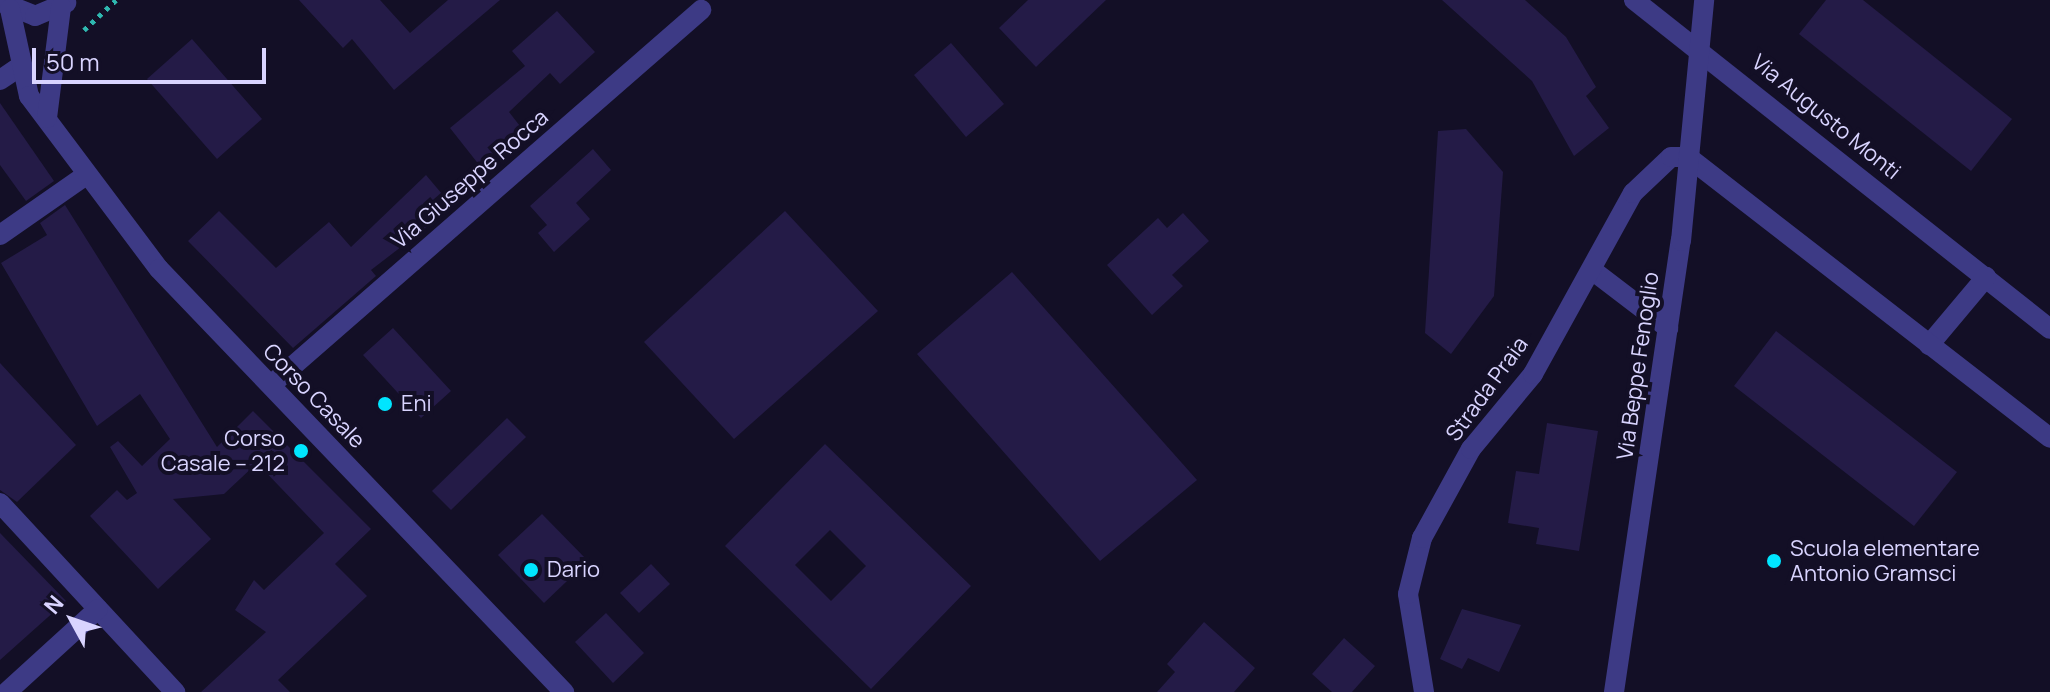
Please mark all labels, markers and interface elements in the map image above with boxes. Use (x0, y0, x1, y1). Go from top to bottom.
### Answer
scale bar (36, 32, 270, 82)
text: 50 m (46, 45, 100, 78)
street label: Via Augusto Monti (1746, 49, 1906, 185)
street label: Via Giuseppe Rocca (386, 104, 554, 254)
street label: Via Beppe Fenoglio (1612, 270, 1664, 462)
street label: Strada Praia (1440, 332, 1534, 446)
street label: Corso Casale (258, 338, 370, 454)
place label: Eni (401, 391, 432, 417)
marker: Eni (376, 395, 394, 413)
place label: Corso Casale – 212 (161, 425, 285, 476)
marker: Corso Casale – 212 (292, 442, 310, 460)
place label: Scuola elementare Antonio Gramsci (1790, 535, 1980, 586)
marker: Scuola elementare Antonio Gramsci (1765, 552, 1783, 570)
place label: Dario (547, 557, 600, 583)
marker: Dario (522, 561, 540, 579)
north arrow (32, 580, 112, 660)
text: N (37, 589, 70, 620)

